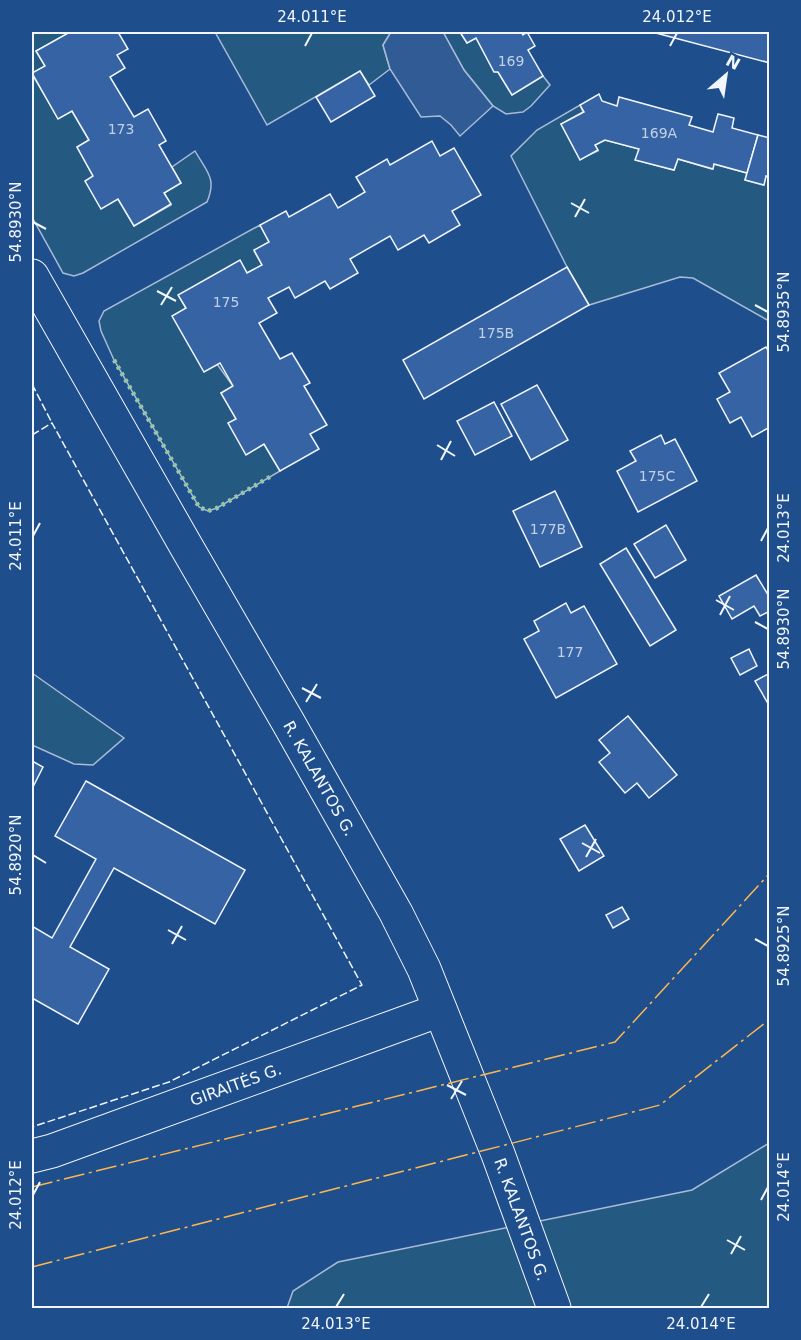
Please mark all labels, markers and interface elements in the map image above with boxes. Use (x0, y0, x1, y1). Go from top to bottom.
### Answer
text: 24.011°E (277, 8, 347, 26)
text: 24.012°E (642, 8, 712, 26)
north arrow (696, 45, 756, 105)
text: N (723, 51, 743, 74)
house number: 169 (498, 53, 524, 69)
house number: 173 (108, 121, 134, 137)
house number: 169A (641, 125, 678, 141)
text: 54.8930°N (7, 182, 25, 262)
text: 54.8935°N (775, 272, 793, 352)
house number: 175 (213, 294, 239, 310)
house number: 175B (478, 325, 514, 341)
house number: 175C (639, 468, 675, 484)
text: 24.013°E (775, 493, 793, 563)
text: 24.011°E (7, 501, 25, 571)
house number: 177B (530, 521, 566, 537)
text: 54.8930°N (775, 589, 793, 669)
house number: 177 (557, 644, 583, 660)
street label: R. KALANTOS G. (280, 717, 360, 839)
text: 54.8920°N (7, 815, 25, 895)
text: 54.8925°N (775, 906, 793, 986)
street label: GIRAITĖS G. (187, 1059, 284, 1110)
text: 24.014°E (775, 1152, 793, 1222)
street label: R. KALANTOS G. (491, 1155, 553, 1283)
text: 24.012°E (7, 1160, 25, 1230)
text: 24.013°E (301, 1315, 371, 1333)
text: 24.014°E (666, 1315, 736, 1333)

